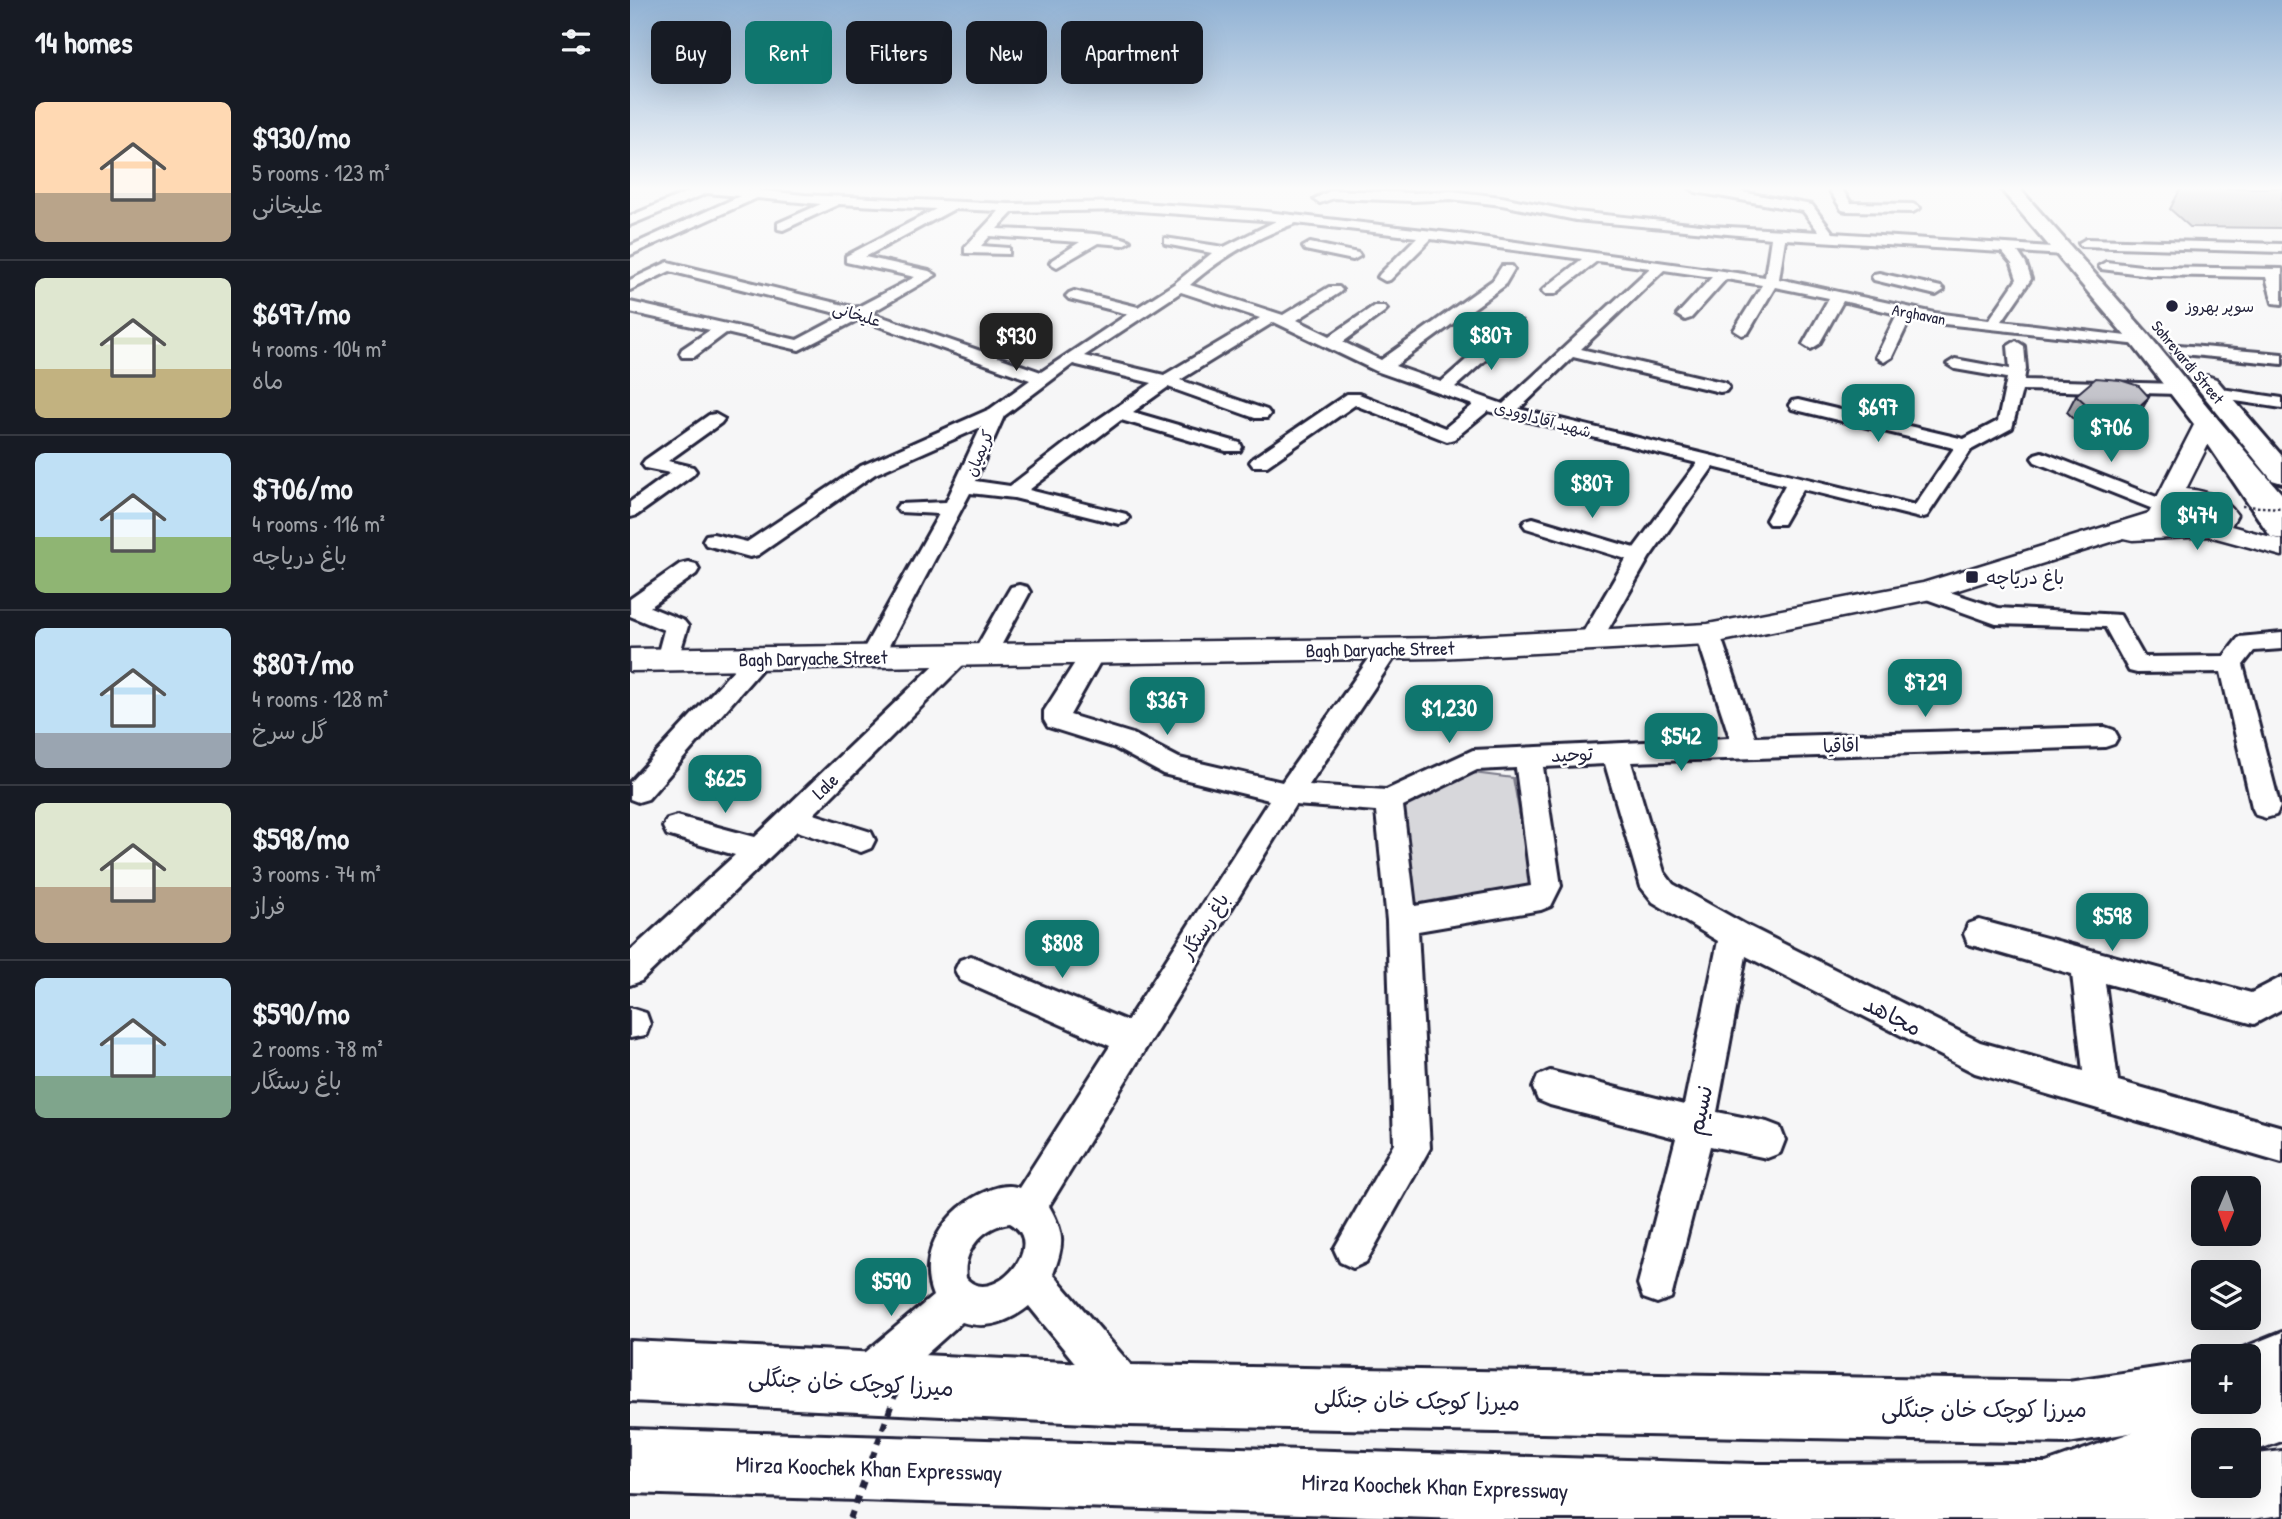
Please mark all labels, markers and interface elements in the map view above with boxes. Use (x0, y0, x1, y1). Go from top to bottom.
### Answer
chip: Buy (651, 21, 731, 84)
chip: Rent (745, 21, 832, 84)
chip: Filters (846, 21, 952, 84)
chip: New (966, 21, 1047, 84)
chip: Apartment (1061, 21, 1203, 84)
text: 14 homes (35, 22, 133, 62)
icon: filters (557, 23, 595, 61)
text: $930/mo (252, 117, 350, 157)
icon: home (91, 130, 175, 214)
text: 5 rooms · 123 m² (252, 157, 390, 188)
text: علیخانی (252, 189, 323, 220)
text: $697/mo (252, 293, 350, 333)
place label: سوپر بهروز (2184, 295, 2254, 317)
street label: علیخانی (830, 296, 884, 332)
street label: Arghavan (1890, 298, 1948, 330)
marker: سوپر بهروز (2164, 298, 2180, 314)
icon: home (91, 306, 175, 390)
pin: $807 (1450, 312, 1532, 372)
pin: $930 (975, 314, 1057, 373)
street label: Sohrevardi Street (2147, 316, 2230, 409)
text: $807 (1469, 319, 1513, 350)
text: $930 (996, 320, 1036, 351)
text: 4 rooms · 104 m² (252, 333, 386, 364)
text: ماه (252, 365, 283, 396)
pin: $697 (1837, 384, 1919, 444)
text: $697 (1858, 391, 1898, 422)
street label: شهید آقاداوودی (1492, 395, 1594, 443)
pin: $706 (2070, 405, 2152, 464)
text: $706 (2090, 411, 2132, 442)
street label: کریمیان (959, 426, 999, 480)
pin: $807 (1551, 461, 1633, 520)
text: $807 (1570, 467, 1614, 498)
text: $706/mo (252, 468, 353, 508)
icon: home (91, 481, 175, 565)
pin: $474 (2156, 492, 2238, 552)
text: $474 (2177, 499, 2217, 530)
text: 4 rooms · 116 m² (252, 508, 385, 539)
text: باغ دریاچه (252, 540, 347, 571)
place label: باغ دریاچه (1986, 564, 2064, 591)
marker: باغ دریاچه (1964, 569, 1980, 585)
street label: Bagh Daryache Street (1305, 635, 1455, 663)
text: $807/mo (252, 643, 354, 683)
street label: Bagh Daryache Street (738, 644, 888, 672)
icon: home (91, 656, 175, 740)
pin: $729 (1884, 660, 1966, 719)
text: $729 (1904, 666, 1946, 697)
pin: $367 (1126, 678, 1208, 737)
text: 4 rooms · 128 m² (252, 683, 388, 714)
text: $367 (1146, 684, 1188, 715)
pin: $1,230 (1392, 686, 1506, 745)
text: $1,230 (1421, 692, 1477, 723)
pin: $542 (1640, 714, 1722, 773)
text: گل سرخ (252, 715, 328, 746)
text: $542 (1661, 720, 1701, 751)
street label: اقاقیا (1822, 731, 1860, 759)
street label: توحید (1550, 740, 1594, 768)
pin: $625 (684, 756, 766, 815)
text: $625 (704, 762, 746, 793)
street label: Lale (806, 767, 844, 805)
text: $598/mo (252, 818, 349, 858)
icon: home (91, 831, 175, 915)
text: 3 rooms · 74 m² (252, 858, 381, 889)
street label: باغ رستگار (1173, 888, 1235, 966)
text: فراز (252, 890, 286, 921)
pin: $598 (2071, 894, 2153, 953)
text: $598 (2092, 900, 2132, 931)
pin: $808 (1021, 920, 1103, 980)
text: $808 (1041, 927, 1083, 958)
street label: مجاهد (1859, 987, 1927, 1043)
text: $590/mo (252, 993, 350, 1033)
icon: home (91, 1006, 175, 1090)
text: 2 rooms · 78 m² (252, 1033, 383, 1064)
text: باغ رستگار (252, 1065, 342, 1096)
street label: نسیم (1679, 1082, 1722, 1138)
north arrow (2191, 1176, 2261, 1246)
map controls (2191, 1176, 2261, 1498)
pin: $590 (850, 1258, 932, 1318)
button: layers (2191, 1260, 2261, 1330)
text: $590 (871, 1265, 911, 1296)
button: + (2191, 1344, 2261, 1414)
street label: میرزا کوچک خان جنگلی (747, 1361, 955, 1403)
street label: میرزا کوچک خان جنگلی (1314, 1383, 1520, 1417)
street label: میرزا کوچک خان جنگلی (1881, 1393, 2087, 1424)
button: − (2191, 1428, 2261, 1498)
street label: Mirza Koochek Khan Expressway (735, 1448, 1003, 1488)
street label: Mirza Koochek Khan Expressway (1301, 1466, 1569, 1506)

